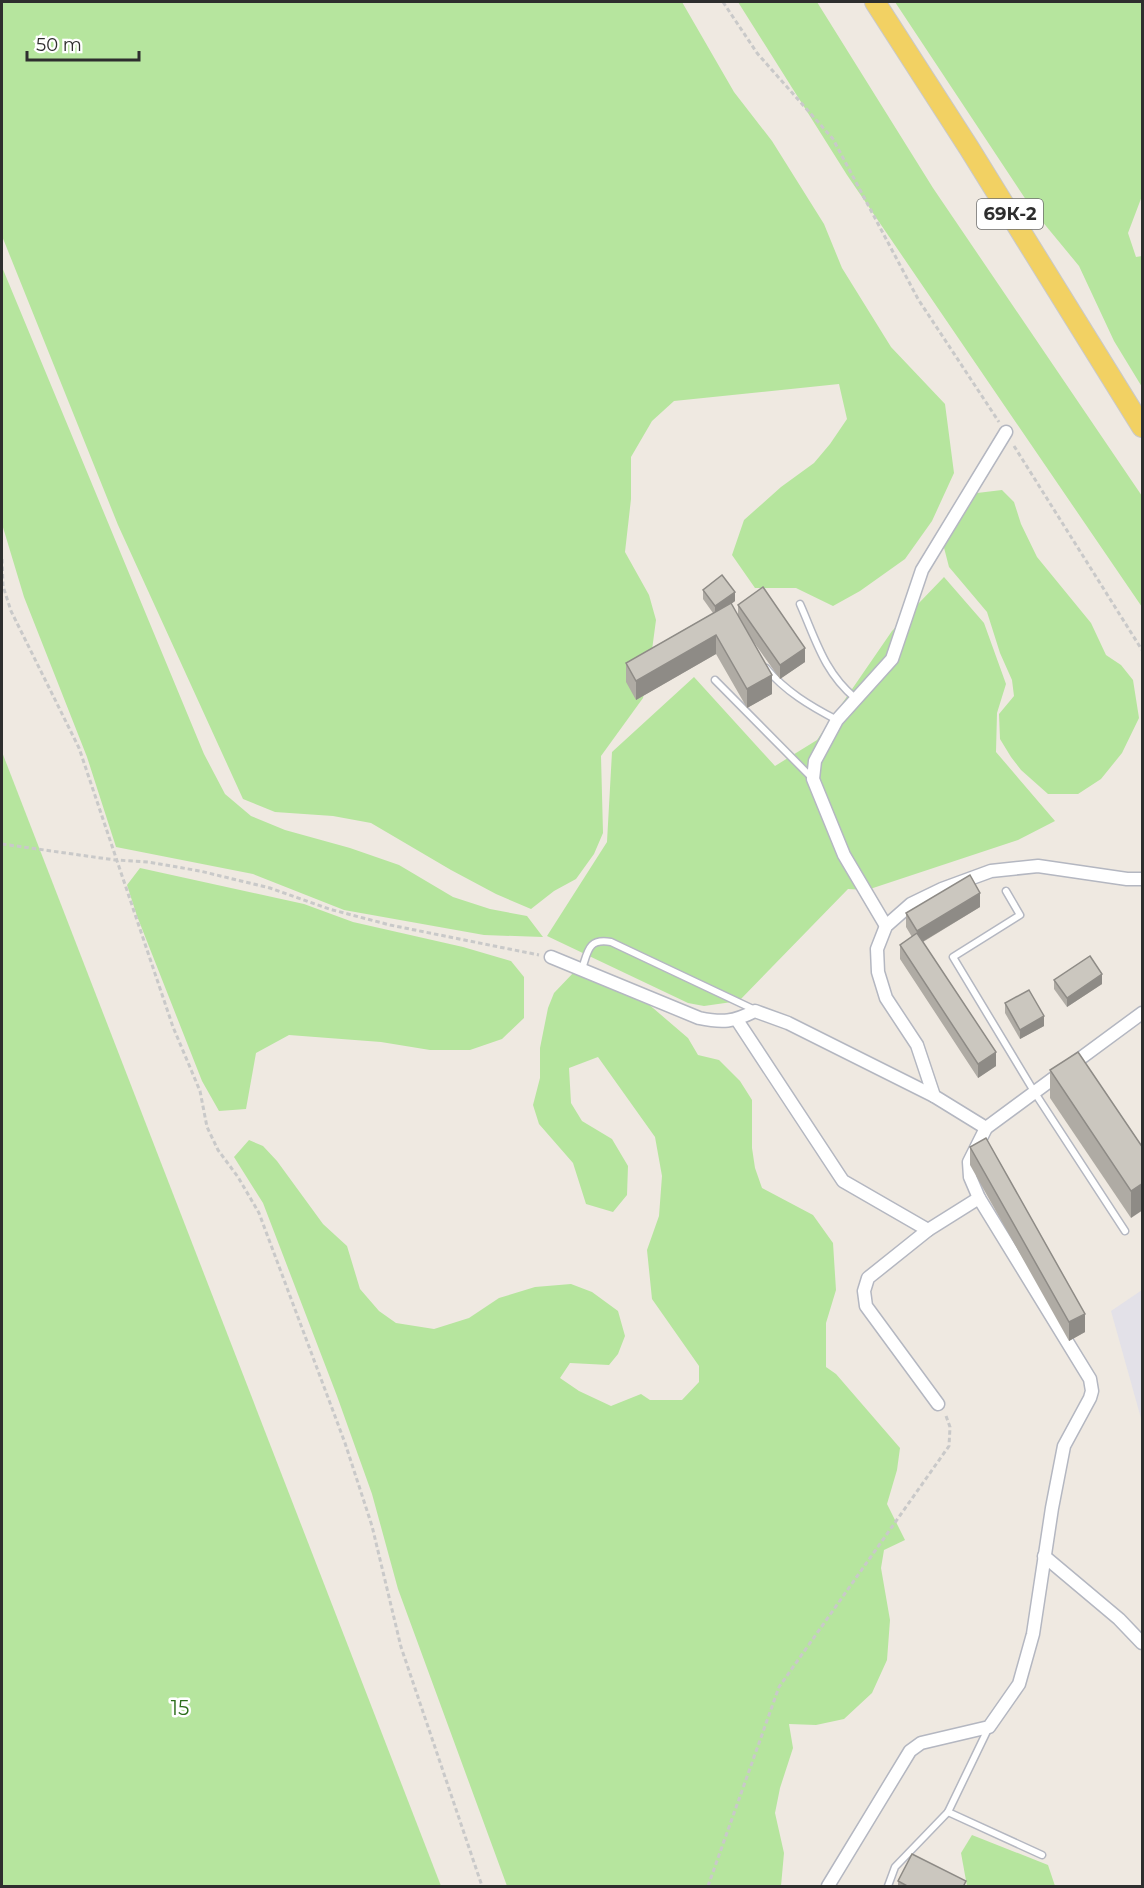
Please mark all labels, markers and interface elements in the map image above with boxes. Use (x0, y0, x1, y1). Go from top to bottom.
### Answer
scale bar (27, 24, 140, 62)
text: 50 m (36, 34, 82, 56)
road number: 69К-2 (977, 199, 1043, 229)
park label: 15 (171, 1696, 189, 1720)

